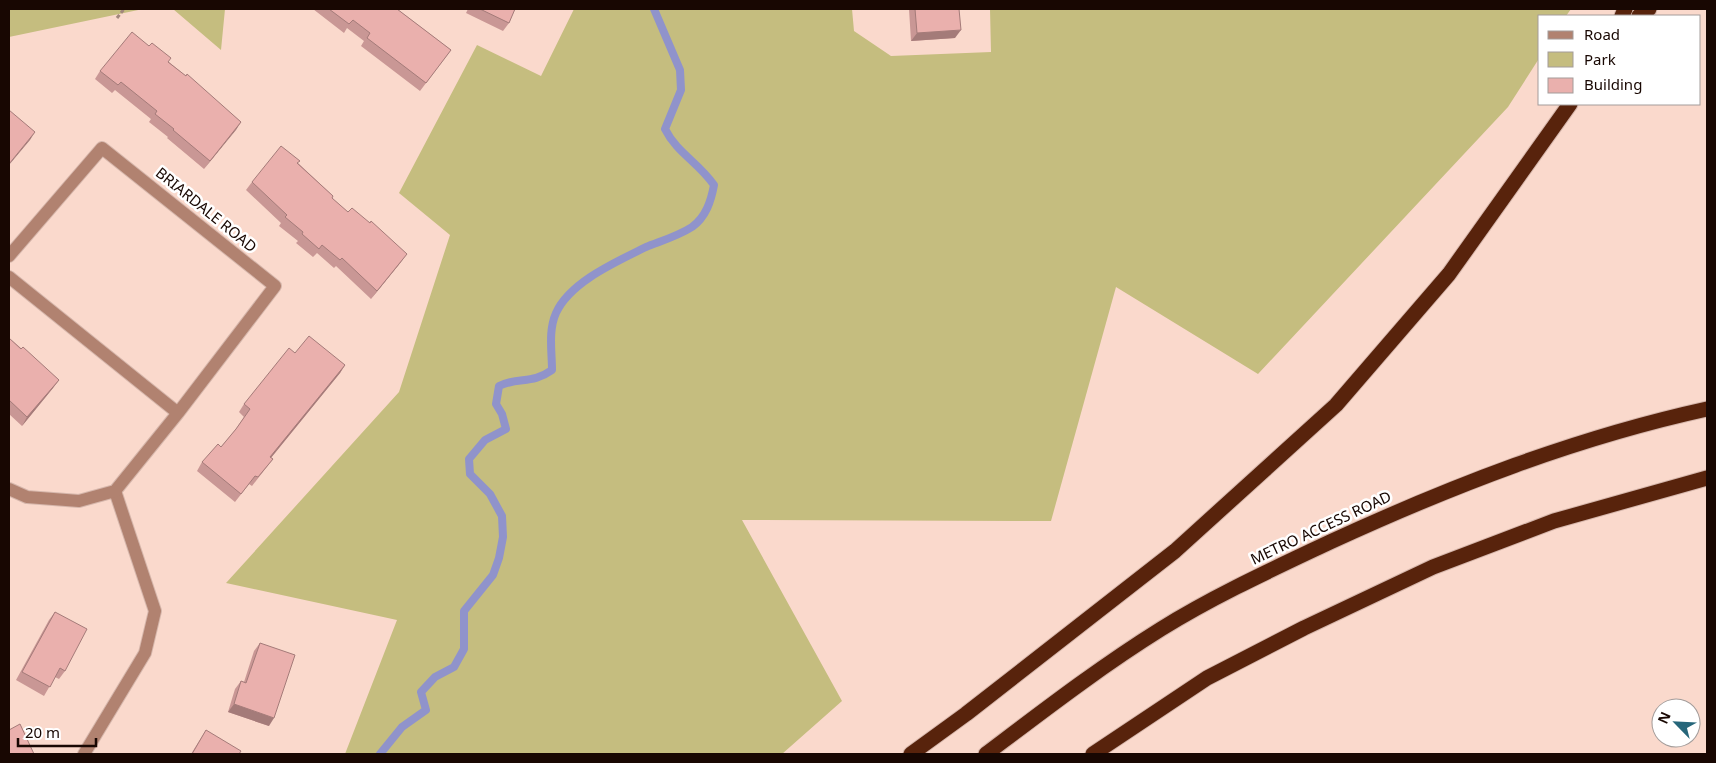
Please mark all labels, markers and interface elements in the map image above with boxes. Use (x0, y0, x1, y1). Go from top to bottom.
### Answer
legend (1538, 15, 1701, 105)
text: Road (1584, 24, 1620, 44)
text: Park (1584, 49, 1616, 69)
text: Building (1584, 74, 1642, 94)
street label: BRIARDALE ROAD (152, 162, 261, 256)
street label: METRO ACCESS ROAD (1247, 486, 1394, 569)
north arrow (1651, 698, 1701, 748)
text: N (1653, 708, 1675, 727)
scale bar (18, 716, 95, 748)
text: 20 m (25, 722, 60, 742)

